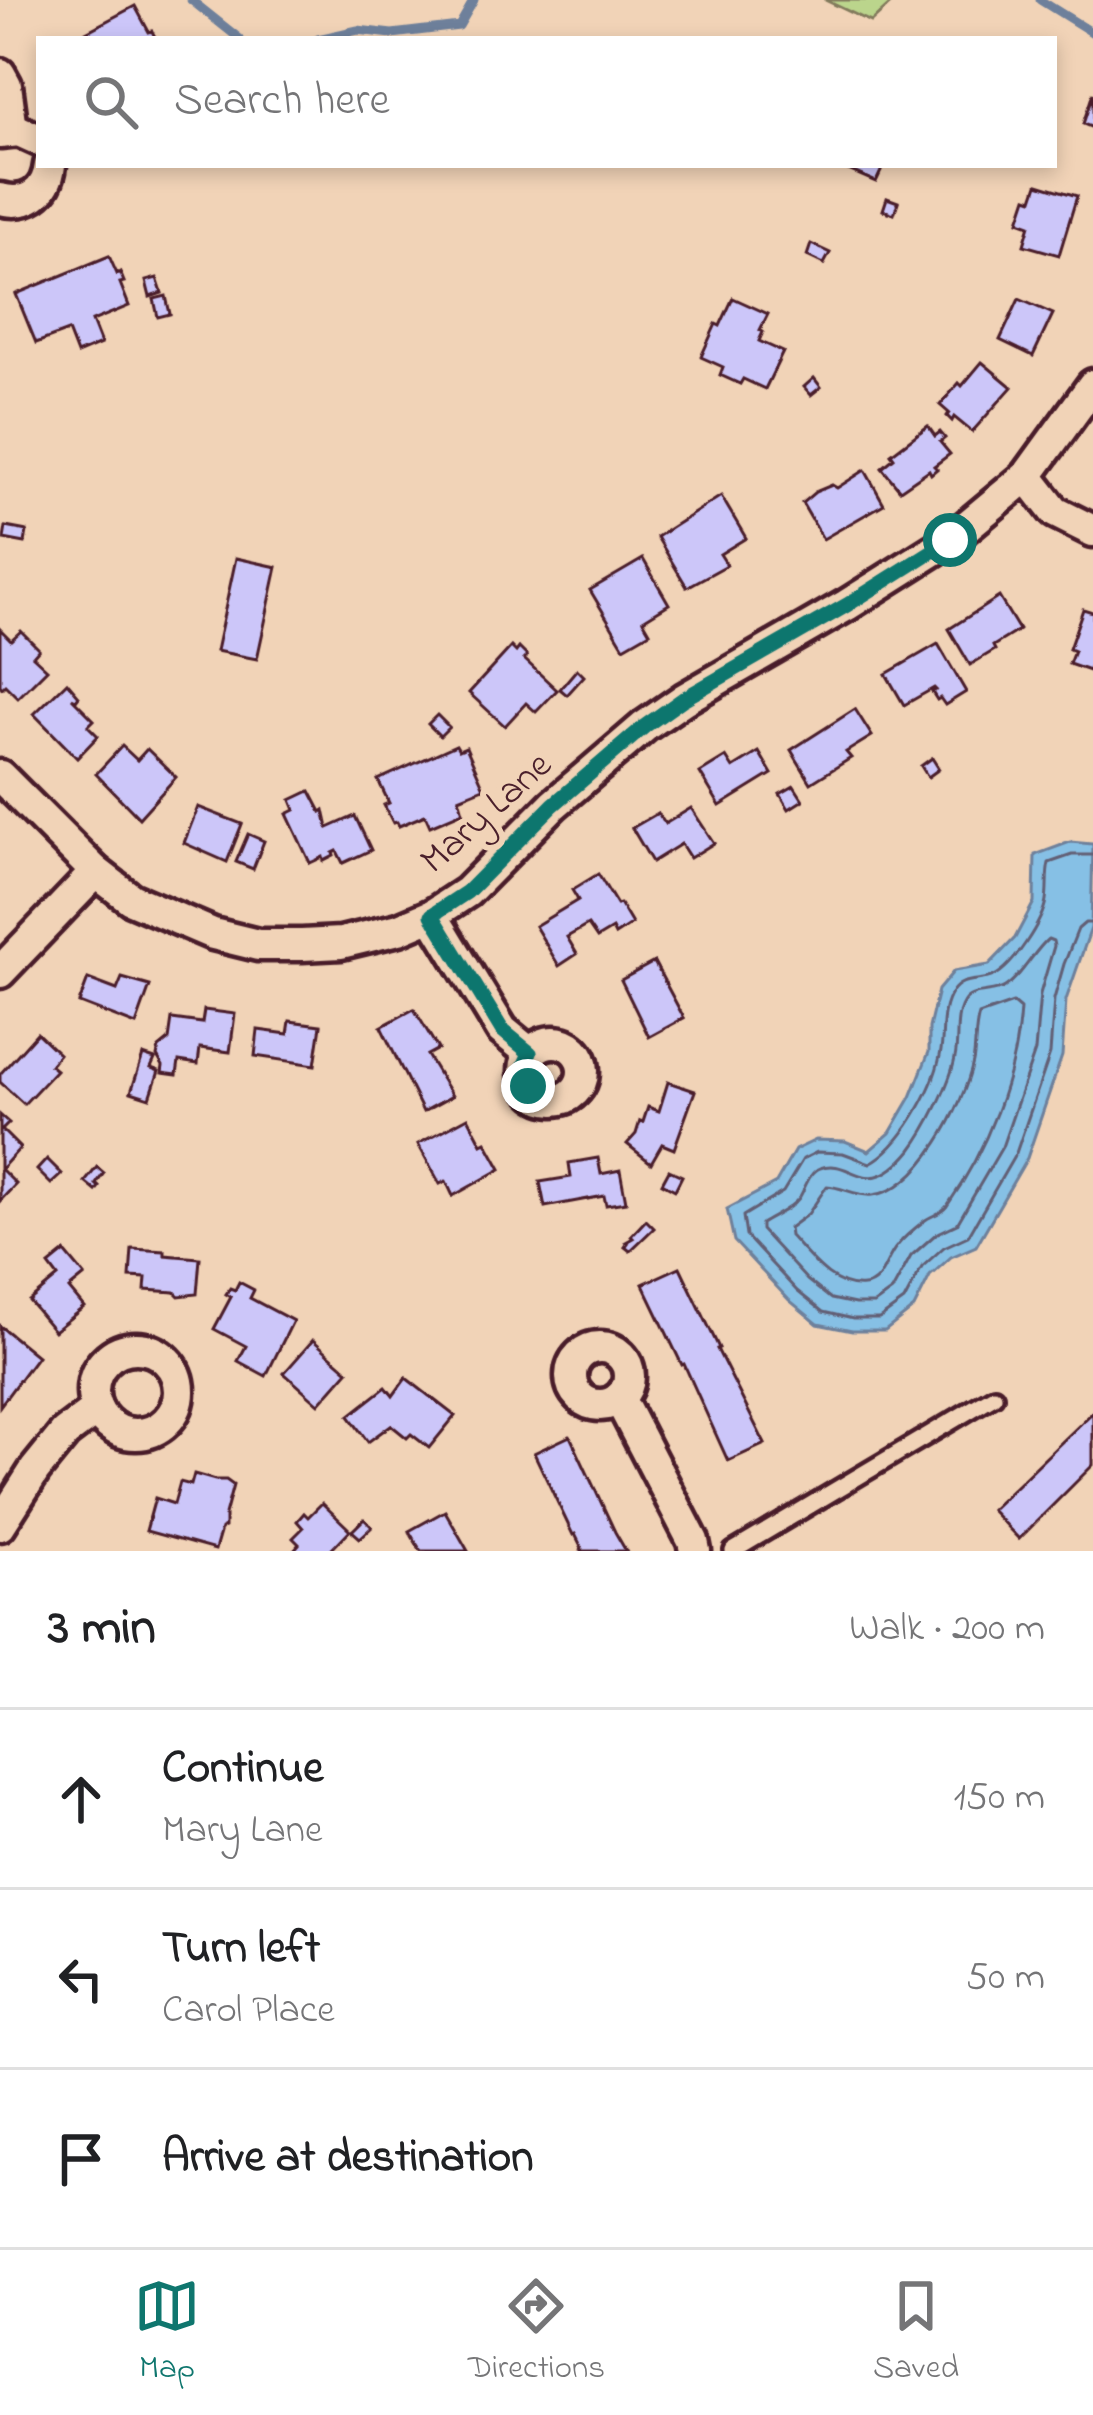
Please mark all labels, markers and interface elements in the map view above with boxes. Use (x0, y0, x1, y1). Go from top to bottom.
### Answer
search box (36, 36, 1057, 168)
icon: search (78, 69, 144, 135)
text: Search here (174, 69, 390, 135)
route start (923, 513, 977, 567)
street label: Mary Lane (408, 739, 566, 889)
route end (501, 1059, 555, 1113)
text: 3 min (48, 1592, 156, 1667)
text: Walk · 200 m (849, 1601, 1045, 1658)
text: Continue (162, 1737, 323, 1803)
icon: ahead (48, 1766, 114, 1832)
text: 150 m (953, 1770, 1045, 1827)
text: Mary Lane (162, 1803, 322, 1860)
text: Turn left (162, 1917, 320, 1983)
icon: left (48, 1946, 114, 2012)
text: 50 m (966, 1950, 1045, 2007)
text: Carol Place (162, 1983, 335, 2040)
icon: arrive (48, 2126, 114, 2192)
text: Arrive at destination (162, 2126, 533, 2192)
tab: Map (134, 2273, 200, 2393)
tab: Directions (468, 2273, 605, 2393)
tab: Saved (873, 2273, 959, 2393)

